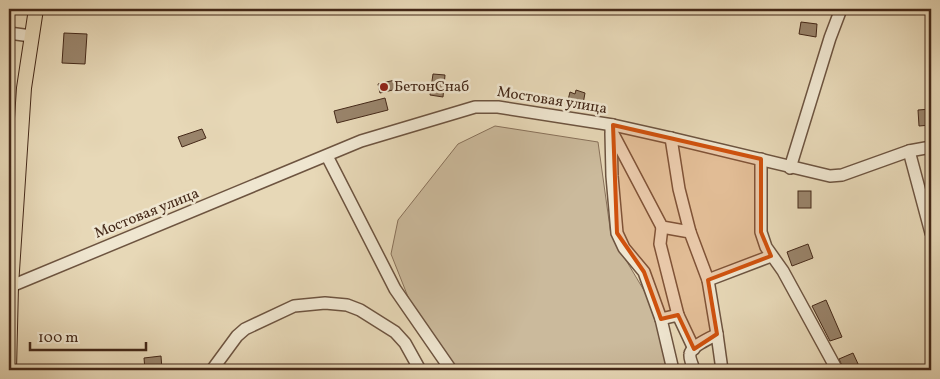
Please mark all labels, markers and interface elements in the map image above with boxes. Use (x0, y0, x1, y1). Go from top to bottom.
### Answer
place label: БетонСнаб (394, 77, 469, 98)
marker: БетонСнаб (378, 81, 390, 93)
street label: Мостовая улица (495, 82, 609, 120)
street label: Мостовая улица (92, 183, 202, 245)
scale bar (30, 319, 146, 351)
text: 100 m (38, 328, 78, 349)

